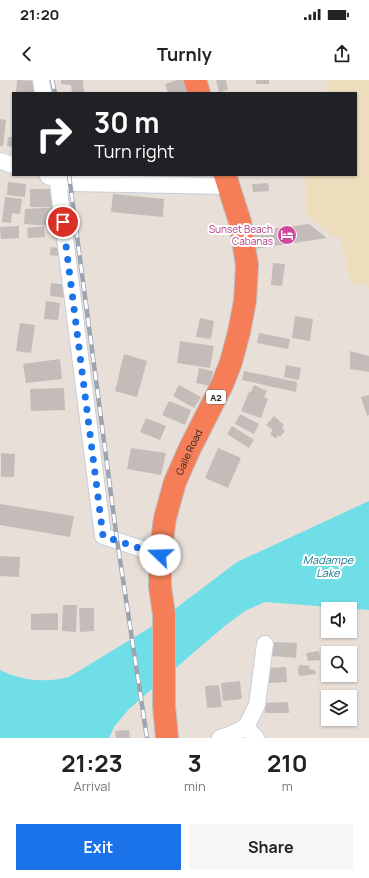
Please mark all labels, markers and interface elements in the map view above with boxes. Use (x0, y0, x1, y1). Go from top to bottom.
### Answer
text: 21:20 (20, 4, 59, 25)
text: Turnly (157, 42, 212, 66)
icon: back (16, 43, 38, 65)
icon: share (331, 43, 353, 65)
text: 30 m (94, 103, 159, 141)
icon: right (28, 108, 80, 160)
text: Turn right (94, 139, 175, 163)
pin (46, 205, 80, 239)
icon: arrive (52, 211, 74, 233)
place label: Sunset Beach Cabanas (209, 222, 273, 248)
hotel icon: Sunset Beach Cabanas (276, 224, 298, 246)
road number: A2 (206, 390, 226, 404)
street label: Galle Road (172, 427, 205, 477)
position arrow (139, 534, 181, 576)
water label: Madampe Lake (303, 552, 354, 580)
map controls (321, 602, 357, 726)
button: sound (321, 602, 357, 638)
button: search (321, 646, 357, 682)
button: layers (321, 690, 357, 726)
text: 21:23 (61, 746, 123, 779)
text: 3 (188, 746, 202, 779)
text: 210 (267, 746, 308, 779)
text: Arrival (73, 777, 111, 795)
text: min (184, 777, 206, 795)
text: m (282, 777, 293, 795)
button: Exit (16, 824, 181, 870)
button: Share (189, 824, 353, 870)

